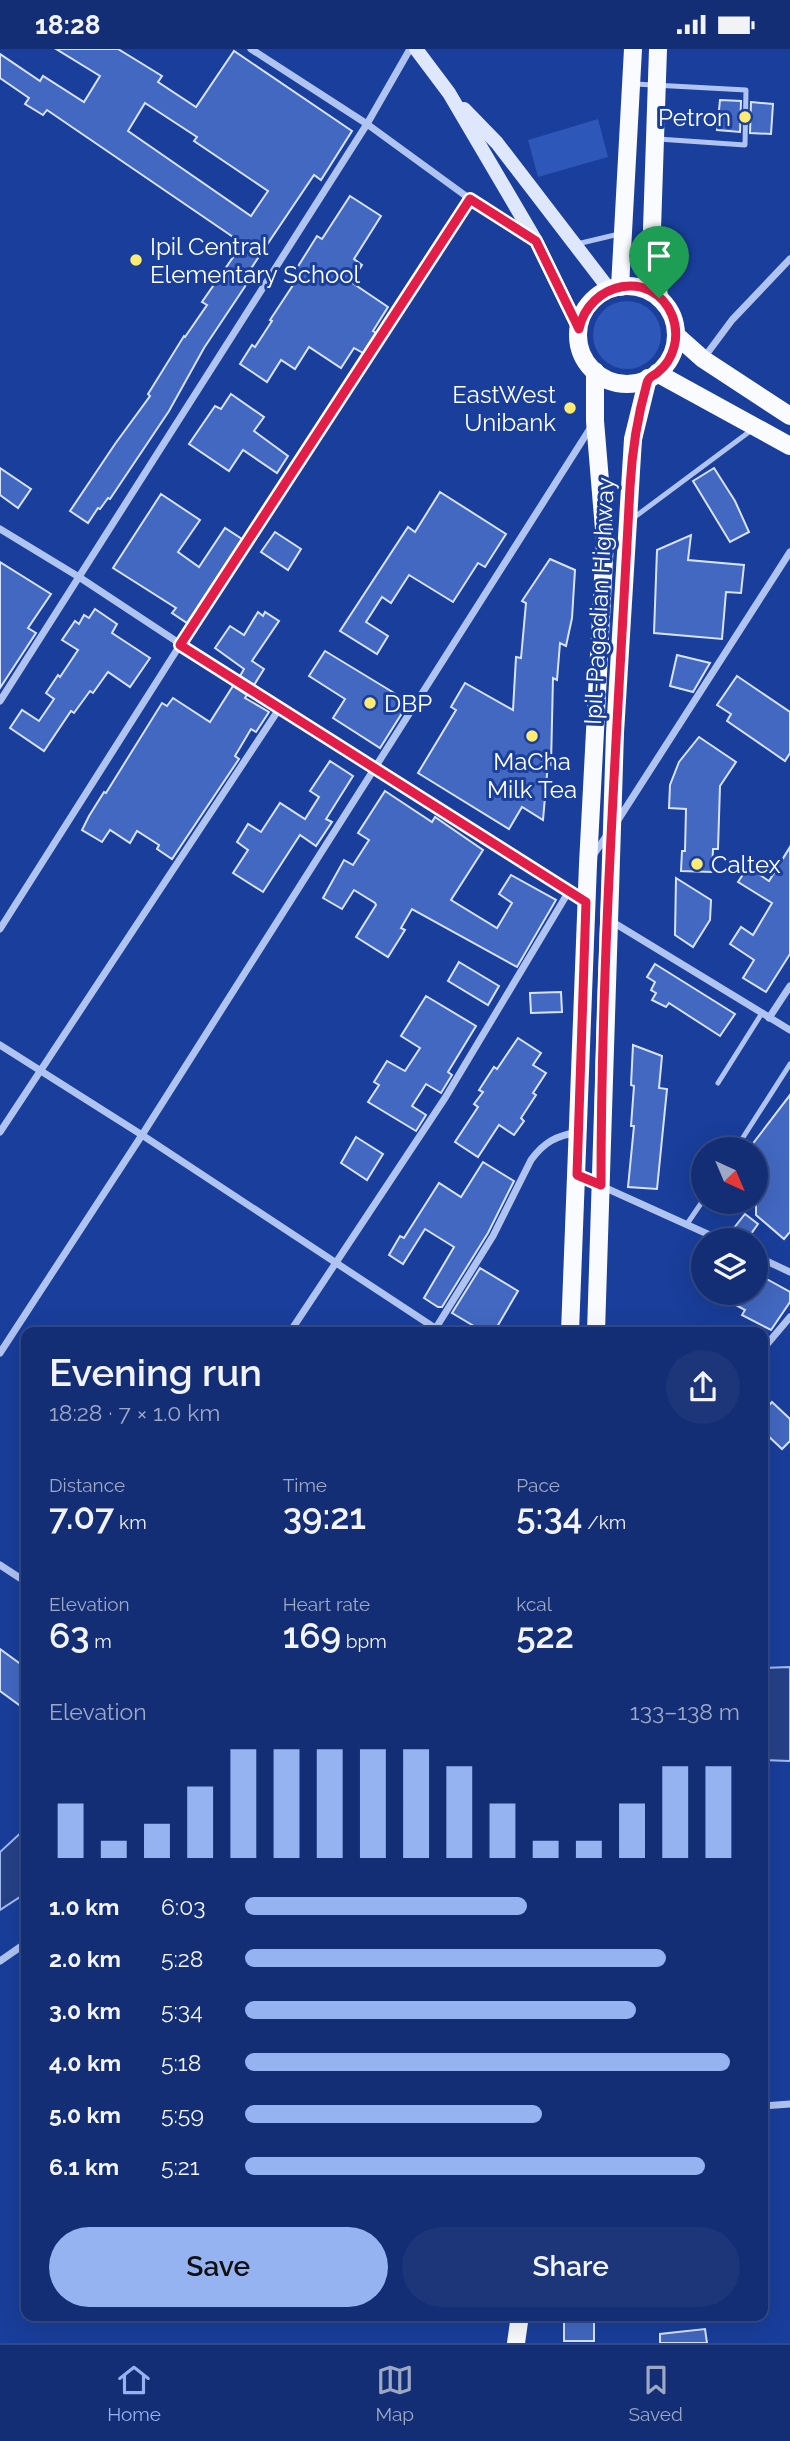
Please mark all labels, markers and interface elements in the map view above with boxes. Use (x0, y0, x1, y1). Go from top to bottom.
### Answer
text: 18:28 (35, 10, 100, 40)
place label: Petron (658, 103, 731, 132)
marker: Petron (737, 109, 753, 125)
pin (629, 226, 689, 298)
place label: Ipil Central Elementary School (150, 232, 361, 289)
icon: arrive (640, 237, 678, 275)
marker: Ipil Central Elementary School (128, 252, 144, 268)
place label: EastWest Unibank (452, 380, 556, 437)
marker: EastWest Unibank (562, 400, 578, 416)
street label: Ipil-Pagadian Highway (578, 477, 620, 725)
place label: DBP (384, 689, 432, 718)
marker: DBP (362, 695, 378, 711)
marker: MaCha Milk Tea (524, 728, 540, 744)
place label: MaCha Milk Tea (487, 747, 577, 804)
place label: Caltex (711, 850, 781, 879)
marker: Caltex (689, 856, 705, 872)
north arrow (691, 1137, 768, 1215)
map controls (691, 1137, 768, 1305)
button: layers (691, 1228, 768, 1305)
text: Evening run (49, 1350, 262, 1395)
button: share (666, 1350, 740, 1424)
text: 18:28 · 7 × 1.0 km (49, 1399, 221, 1426)
text: Distance (49, 1474, 125, 1496)
text: Time (283, 1474, 327, 1496)
text: Pace (516, 1474, 560, 1496)
text: 7.07 (49, 1496, 114, 1537)
text: 39:21 (283, 1496, 366, 1537)
text: 5:34 (516, 1496, 582, 1537)
text: km (114, 1511, 147, 1533)
text: /km (582, 1511, 626, 1533)
text: Elevation (49, 1593, 130, 1615)
text: Heart rate (283, 1593, 370, 1615)
text: kcal (516, 1593, 552, 1615)
text: 63 (49, 1615, 89, 1656)
text: 169 (283, 1615, 341, 1656)
text: 522 (516, 1615, 574, 1656)
text: m (89, 1630, 112, 1652)
text: bpm (341, 1630, 387, 1652)
text: Elevation (49, 1698, 147, 1725)
text: 133–138 m (630, 1698, 740, 1725)
text: 1.0 km (49, 1893, 119, 1920)
text: 6:03 (161, 1893, 206, 1920)
text: 2.0 km (49, 1945, 121, 1972)
text: 5:28 (161, 1945, 203, 1972)
text: 3.0 km (49, 1997, 121, 2024)
text: 5:34 (161, 1997, 203, 2024)
text: 4.0 km (49, 2049, 121, 2076)
text: 5:18 (161, 2049, 201, 2076)
text: 5.0 km (49, 2101, 121, 2128)
text: 5:59 (161, 2101, 204, 2128)
text: 6.1 km (49, 2153, 119, 2180)
text: 5:21 (161, 2153, 200, 2180)
button: Save (49, 2227, 388, 2307)
button: Share (402, 2227, 740, 2307)
tab: Home (107, 2361, 161, 2425)
tab: Map (375, 2361, 414, 2425)
tab: Saved (628, 2361, 683, 2425)

